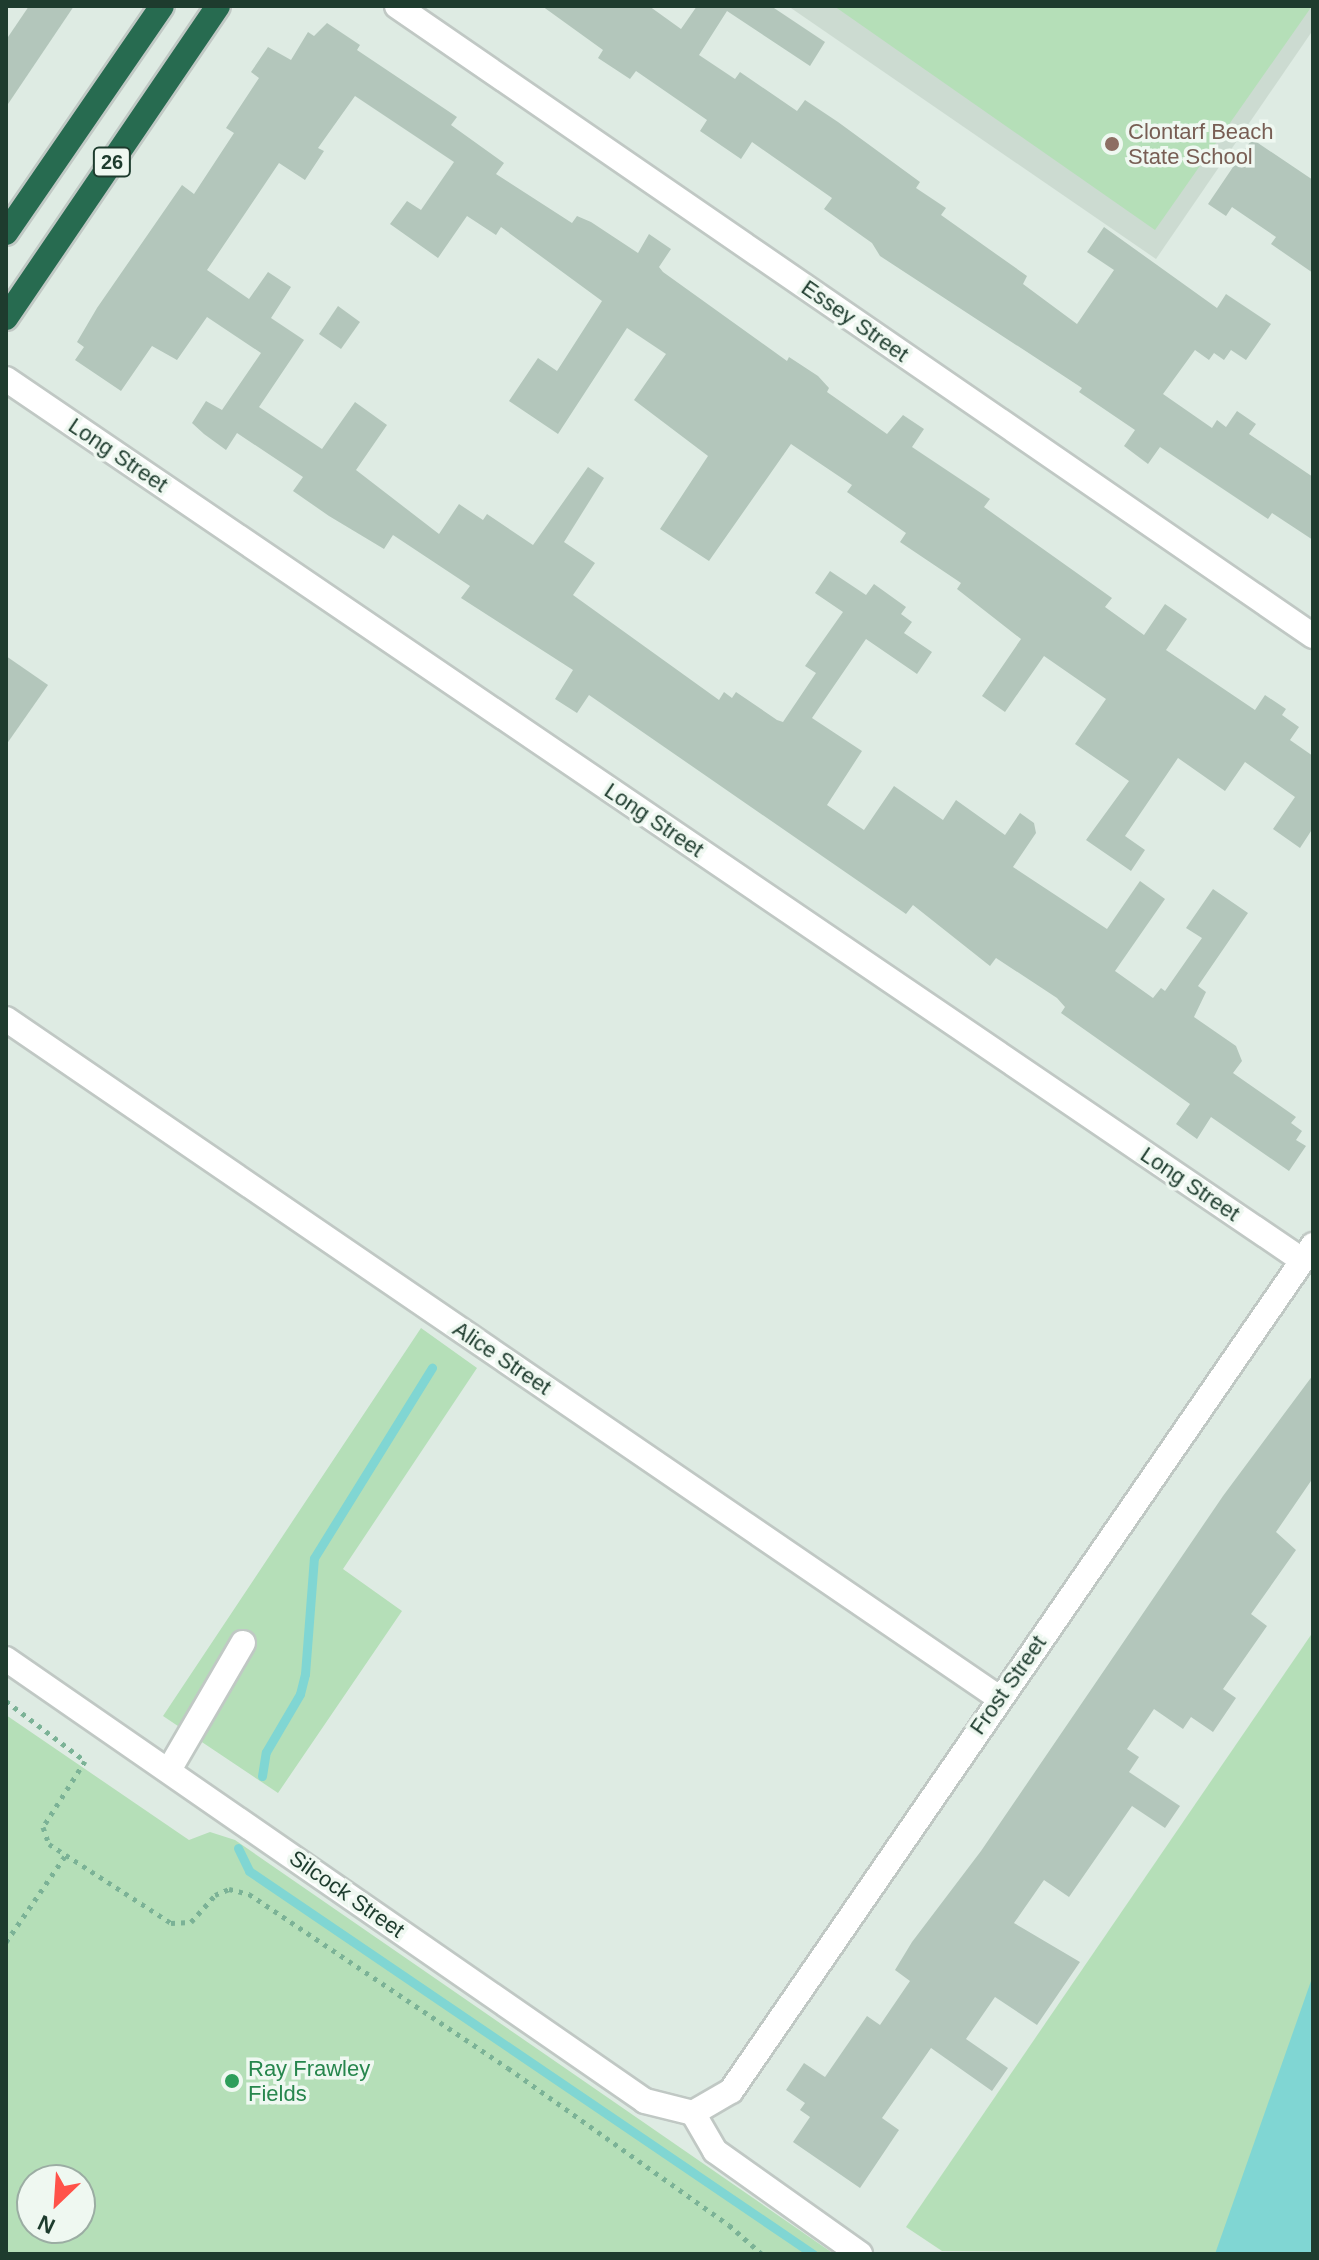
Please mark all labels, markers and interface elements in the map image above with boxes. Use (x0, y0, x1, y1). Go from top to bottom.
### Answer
place label: Clontarf Beach State School (1128, 118, 1274, 170)
marker: Clontarf Beach State School (1103, 135, 1121, 153)
road number: 26 (92, 146, 132, 178)
street label: Essey Street (796, 274, 914, 368)
street label: Long Street (63, 412, 173, 498)
street label: Long Street (599, 777, 709, 863)
street label: Long Street (1135, 1141, 1245, 1227)
street label: Alice Street (448, 1316, 556, 1400)
street label: Frost Street (964, 1630, 1052, 1740)
street label: Silcock Street (284, 1845, 410, 1943)
place label: Ray Frawley Fields (248, 2055, 370, 2106)
marker: Ray Frawley Fields (223, 2072, 241, 2090)
north arrow (16, 2164, 96, 2244)
text: N (34, 2210, 59, 2239)

